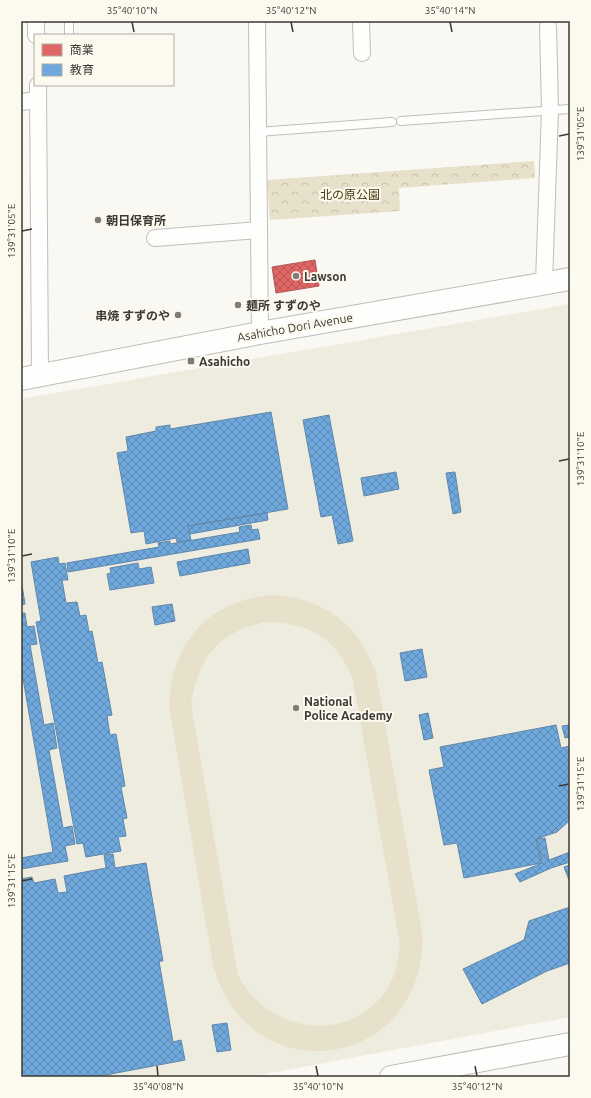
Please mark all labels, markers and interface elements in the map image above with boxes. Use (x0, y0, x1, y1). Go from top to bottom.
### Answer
text: 35°40'10"N (107, 5, 157, 16)
text: 35°40'12"N (266, 5, 316, 16)
text: 35°40'14"N (425, 5, 475, 16)
legend (34, 34, 174, 86)
text: 商業 (70, 43, 94, 56)
text: 教育 (70, 63, 94, 76)
text: 139°31'05"E (575, 106, 586, 161)
park label: 北の原公園 (320, 188, 380, 201)
text: 139°31'05"E (6, 203, 17, 258)
place label: 朝日保育所 (106, 214, 166, 227)
marker: 朝日保育所 (93, 215, 103, 225)
place label: Lawson (304, 270, 346, 283)
marker: Lawson (291, 271, 301, 281)
place label: 麺所 すずのや (246, 299, 321, 312)
marker: 麺所 すずのや (233, 300, 243, 310)
place label: 串焼 すずのや (95, 309, 170, 322)
marker: 串焼 すずのや (173, 310, 183, 320)
street label: Asahicho Dori Avenue (236, 310, 354, 344)
place label: Asahicho (199, 355, 250, 368)
marker: Asahicho (186, 356, 196, 366)
text: 139°31'10"E (575, 431, 586, 486)
text: 139°31'10"E (6, 528, 17, 583)
place label: National Police Academy (304, 695, 393, 722)
marker: National Police Academy (291, 703, 301, 713)
text: 139°31'15"E (575, 756, 586, 811)
text: 139°31'15"E (6, 853, 17, 908)
text: 35°40'08"N (133, 1081, 183, 1092)
text: 35°40'10"N (293, 1081, 343, 1092)
text: 35°40'12"N (452, 1081, 502, 1092)

